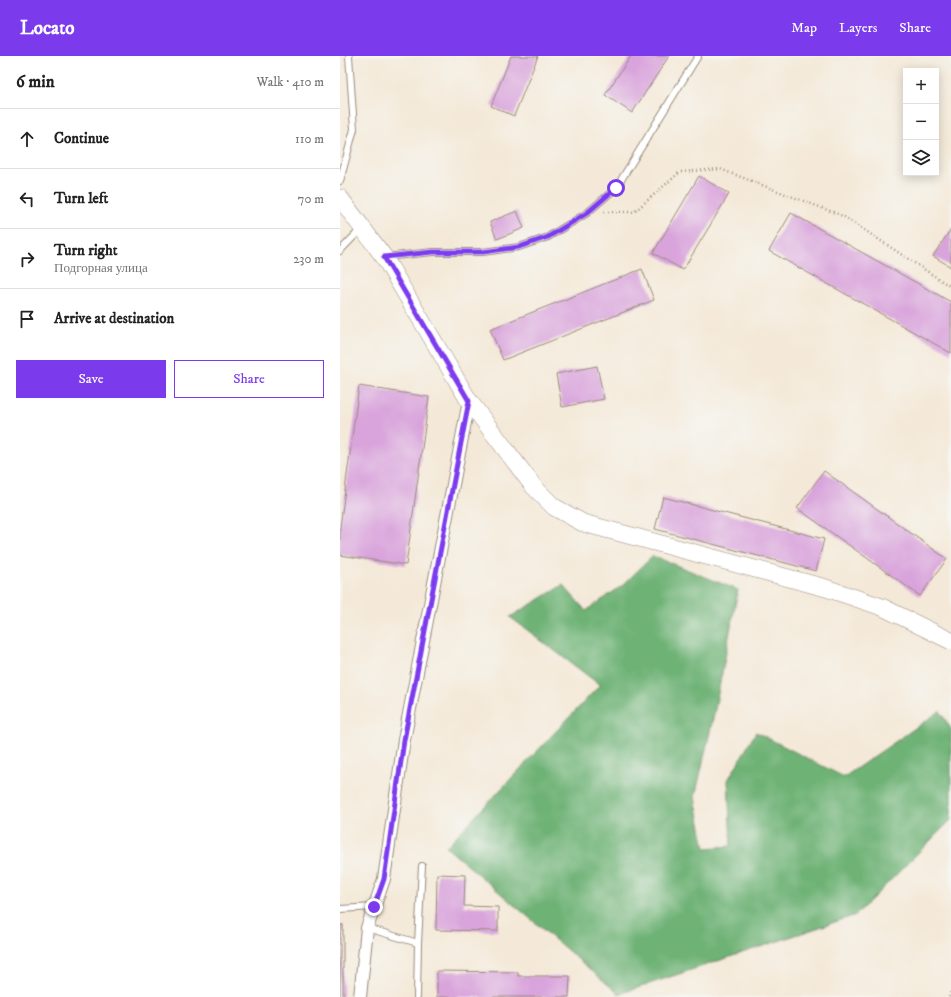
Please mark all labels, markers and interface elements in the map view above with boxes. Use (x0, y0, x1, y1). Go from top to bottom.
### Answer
text: Locato (20, 17, 75, 40)
text: Map (791, 19, 817, 37)
text: Layers (839, 19, 877, 37)
text: Share (899, 19, 931, 37)
map controls (903, 68, 939, 176)
button: + (903, 68, 939, 104)
text: 6 min (16, 71, 55, 93)
text: Walk · 410 m (257, 74, 324, 90)
button: − (903, 104, 939, 140)
icon: ahead (16, 128, 38, 150)
text: Continue (54, 129, 109, 148)
text: 110 m (295, 131, 324, 147)
button: layers (903, 140, 939, 176)
route start (607, 179, 625, 197)
icon: left (16, 188, 38, 210)
text: Turn left (54, 189, 108, 208)
text: 70 m (298, 191, 324, 207)
text: Turn right (54, 241, 117, 260)
icon: right (16, 248, 38, 270)
text: 230 m (293, 251, 324, 267)
text: Подгорная улица (54, 260, 148, 276)
icon: arrive (16, 308, 38, 330)
text: Arrive at destination (54, 309, 174, 328)
button: Save (16, 360, 166, 398)
button: Share (174, 360, 324, 398)
route end (365, 898, 383, 916)

